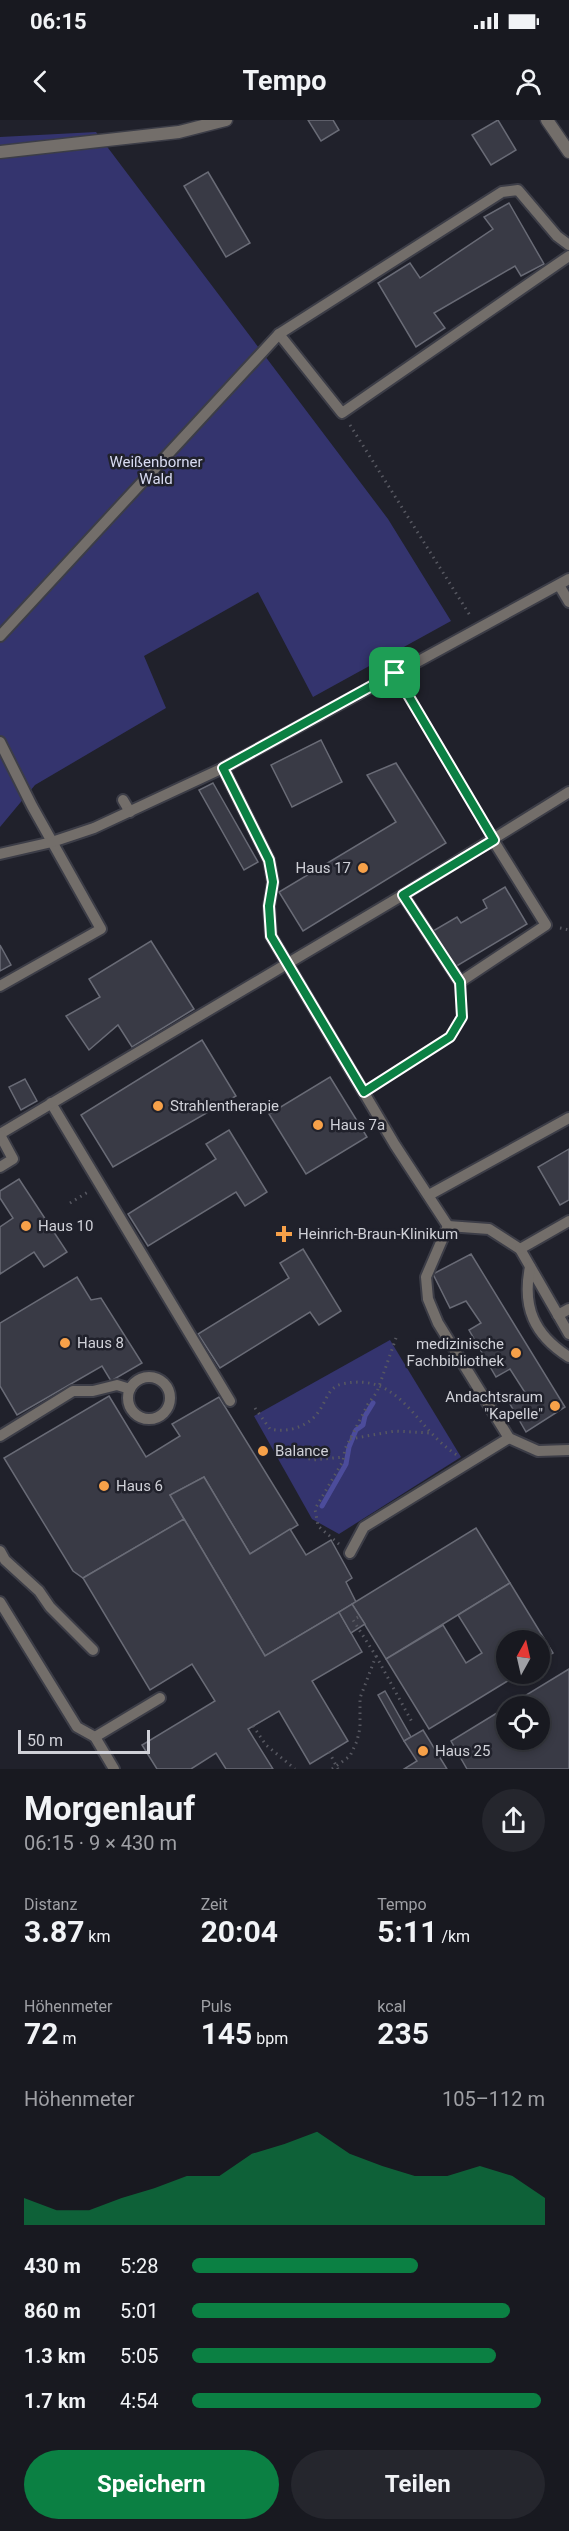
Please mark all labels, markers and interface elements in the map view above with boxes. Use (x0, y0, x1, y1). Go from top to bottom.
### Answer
text: 06:15 (30, 9, 87, 34)
icon: back (24, 65, 57, 98)
text: Tempo (243, 65, 326, 97)
icon: person (512, 65, 545, 98)
park label: Weißenborner Wald (109, 453, 203, 488)
pin (369, 647, 420, 698)
icon: arrive (378, 656, 411, 689)
place label: Haus 17 (296, 859, 351, 877)
marker: Haus 17 (356, 861, 370, 875)
place label: Strahlentherapie (170, 1097, 279, 1115)
marker: Strahlentherapie (151, 1099, 165, 1113)
place label: Haus 7a (330, 1116, 385, 1134)
marker: Haus 7a (311, 1118, 325, 1132)
place label: Haus 10 (38, 1217, 93, 1235)
marker: Haus 10 (19, 1219, 33, 1233)
marker: Heinrich-Braun-Klinikum (275, 1225, 293, 1243)
place label: Heinrich-Braun-Klinikum (298, 1225, 458, 1243)
place label: Haus 8 (77, 1334, 124, 1352)
place label: medizinische Fachbibliothek (407, 1335, 504, 1370)
marker: Haus 8 (58, 1336, 72, 1350)
marker: medizinische Fachbibliothek (509, 1346, 523, 1360)
place label: Andachtsraum "Kapelle" (445, 1388, 543, 1423)
marker: Andachtsraum "Kapelle" (548, 1399, 562, 1413)
place label: Balance (275, 1442, 328, 1460)
marker: Balance (256, 1444, 270, 1458)
place label: Haus 6 (116, 1477, 163, 1495)
marker: Haus 6 (97, 1479, 111, 1493)
north arrow (496, 1630, 550, 1684)
map controls (496, 1630, 550, 1750)
button: locate (496, 1696, 550, 1750)
scale bar (18, 1727, 150, 1754)
text: 50 m (27, 1731, 63, 1750)
place label: Haus 25 (435, 1742, 490, 1760)
marker: Haus 25 (416, 1744, 430, 1758)
text: Morgenlauf (24, 1789, 195, 1828)
button: share (482, 1789, 545, 1852)
text: 06:15 · 9 × 430 m (24, 1831, 177, 1855)
text: Distanz (24, 1895, 77, 1914)
text: Zeit (201, 1895, 228, 1914)
text: Tempo (377, 1895, 427, 1914)
text: 3.87 (24, 1914, 84, 1949)
text: 20:04 (201, 1914, 278, 1949)
text: 5:11 (377, 1914, 437, 1949)
text: km (84, 1927, 110, 1946)
text: /km (437, 1927, 470, 1946)
text: Höhenmeter (24, 1997, 112, 2016)
text: Puls (201, 1997, 232, 2016)
text: kcal (377, 1997, 406, 2016)
text: 72 (24, 2016, 58, 2051)
text: 145 (201, 2016, 252, 2051)
text: 235 (377, 2016, 429, 2051)
text: m (58, 2029, 76, 2048)
text: bpm (252, 2029, 288, 2048)
text: Höhenmeter (24, 2087, 134, 2111)
text: 105–112 m (442, 2087, 545, 2111)
text: 430 m (24, 2254, 81, 2278)
text: 5:28 (120, 2254, 159, 2278)
text: 860 m (24, 2299, 81, 2323)
text: 5:01 (120, 2299, 159, 2323)
text: 1.3 km (24, 2344, 86, 2368)
text: 5:05 (120, 2344, 159, 2368)
text: 1.7 km (24, 2389, 86, 2413)
text: 4:54 (120, 2389, 159, 2413)
button: Speichern (24, 2450, 279, 2519)
button: Teilen (291, 2450, 545, 2519)

